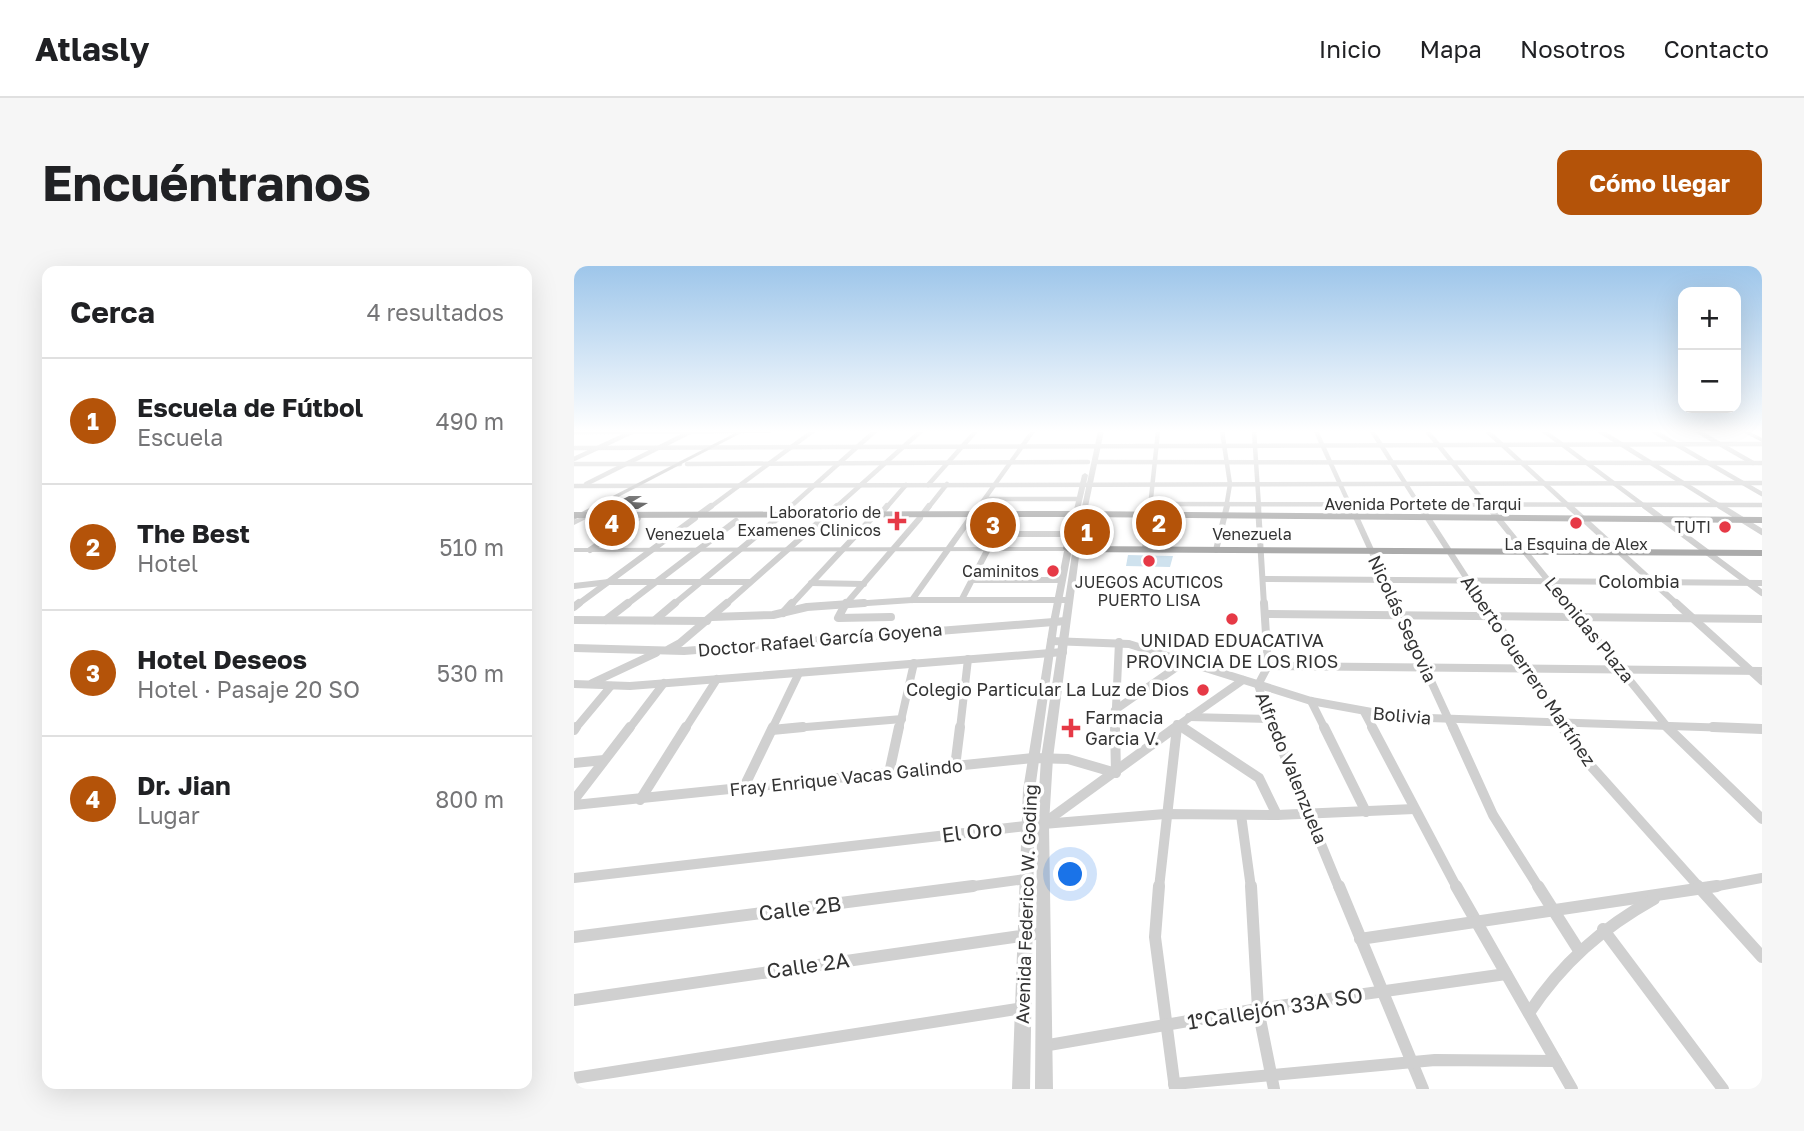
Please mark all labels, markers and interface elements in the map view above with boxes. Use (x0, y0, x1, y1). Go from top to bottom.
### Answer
text: Atlasly (35, 29, 150, 68)
text: Inicio (1319, 34, 1381, 63)
text: Mapa (1419, 34, 1482, 63)
text: Nosotros (1520, 34, 1626, 63)
text: Contacto (1664, 34, 1769, 63)
button: Cómo llegar (1557, 150, 1762, 215)
text: Encuéntranos (42, 153, 371, 212)
map controls (1678, 287, 1741, 413)
button: + (1678, 287, 1741, 350)
text: Cerca (70, 294, 155, 330)
text: 4 resultados (367, 298, 504, 326)
button: − (1678, 350, 1741, 413)
text: Escuela de Fútbol (137, 392, 363, 423)
text: 1 (87, 407, 99, 435)
text: 490 m (436, 407, 504, 435)
text: Escuela (137, 423, 223, 451)
street label: Avenida Portete de Tarqui (1324, 494, 1522, 514)
pin: 4 (589, 497, 635, 549)
pin: 2 (1136, 497, 1182, 549)
pin: 3 (970, 499, 1016, 551)
place label: Laboratorio de Examenes Clinicos (737, 502, 881, 540)
pin: 1 (1064, 506, 1110, 558)
marker: Laboratorio de Examenes Clinicos (887, 511, 907, 531)
marker: La Esquina de Alex (1568, 515, 1584, 531)
place label: TUTI (1674, 517, 1711, 537)
text: The Best (137, 518, 250, 549)
marker: TUTI (1717, 519, 1733, 535)
street label: Venezuela (645, 524, 725, 544)
street label: Venezuela (1212, 524, 1292, 544)
text: 2 (86, 533, 100, 561)
text: 510 m (439, 533, 504, 561)
place label: La Esquina de Alex (1504, 534, 1648, 554)
text: Hotel (137, 549, 198, 577)
street label: Nicolás Segovia (1364, 552, 1442, 686)
marker: JUEGOS ACUTICOS PUERTO LISA (1141, 553, 1157, 569)
place label: Caminitos (962, 561, 1039, 581)
marker: Caminitos (1045, 563, 1061, 579)
street label: Colombia (1598, 570, 1680, 592)
street label: Alberto Guerrero Martínez (1457, 571, 1601, 770)
place label: JUEGOS ACUTICOS PUERTO LISA (1075, 572, 1223, 610)
street label: Leonidas Plaza (1540, 572, 1639, 687)
marker: UNIDAD EDUACATIVA PROVINCIA DE LOS RIOS (1224, 611, 1240, 627)
street label: Doctor Rafael García Goyena (697, 617, 943, 661)
place label: UNIDAD EDUACATIVA PROVINCIA DE LOS RIOS (1126, 629, 1338, 672)
text: Hotel Deseos (137, 644, 307, 675)
text: 3 (86, 659, 100, 687)
text: 530 m (437, 659, 504, 687)
text: Hotel · Pasaje 20 SO (137, 675, 360, 703)
place label: Colegio Particular La Luz de Dios (906, 678, 1189, 700)
marker: Colegio Particular La Luz de Dios (1195, 682, 1211, 698)
street label: Alfredo Valenzuela (1251, 688, 1332, 847)
street label: Bolivia (1372, 701, 1432, 729)
place label: Farmacia Garcia V. (1085, 706, 1163, 749)
marker: Farmacia Garcia V. (1063, 720, 1079, 736)
street label: Fray Enrique Vacas Galindo (728, 754, 964, 800)
text: Dr. Jian (137, 770, 231, 801)
street label: Avenida Federico W. Goding (1011, 784, 1041, 1024)
text: 4 (86, 785, 100, 813)
text: 800 m (435, 785, 504, 813)
text: Lugar (137, 801, 200, 829)
street label: El Oro (940, 814, 1004, 848)
your location (1053, 857, 1087, 891)
street label: Calle 2B (757, 890, 843, 926)
street label: Calle 2A (765, 946, 851, 984)
street label: 1°Callejón 33A SO (1185, 981, 1365, 1035)

